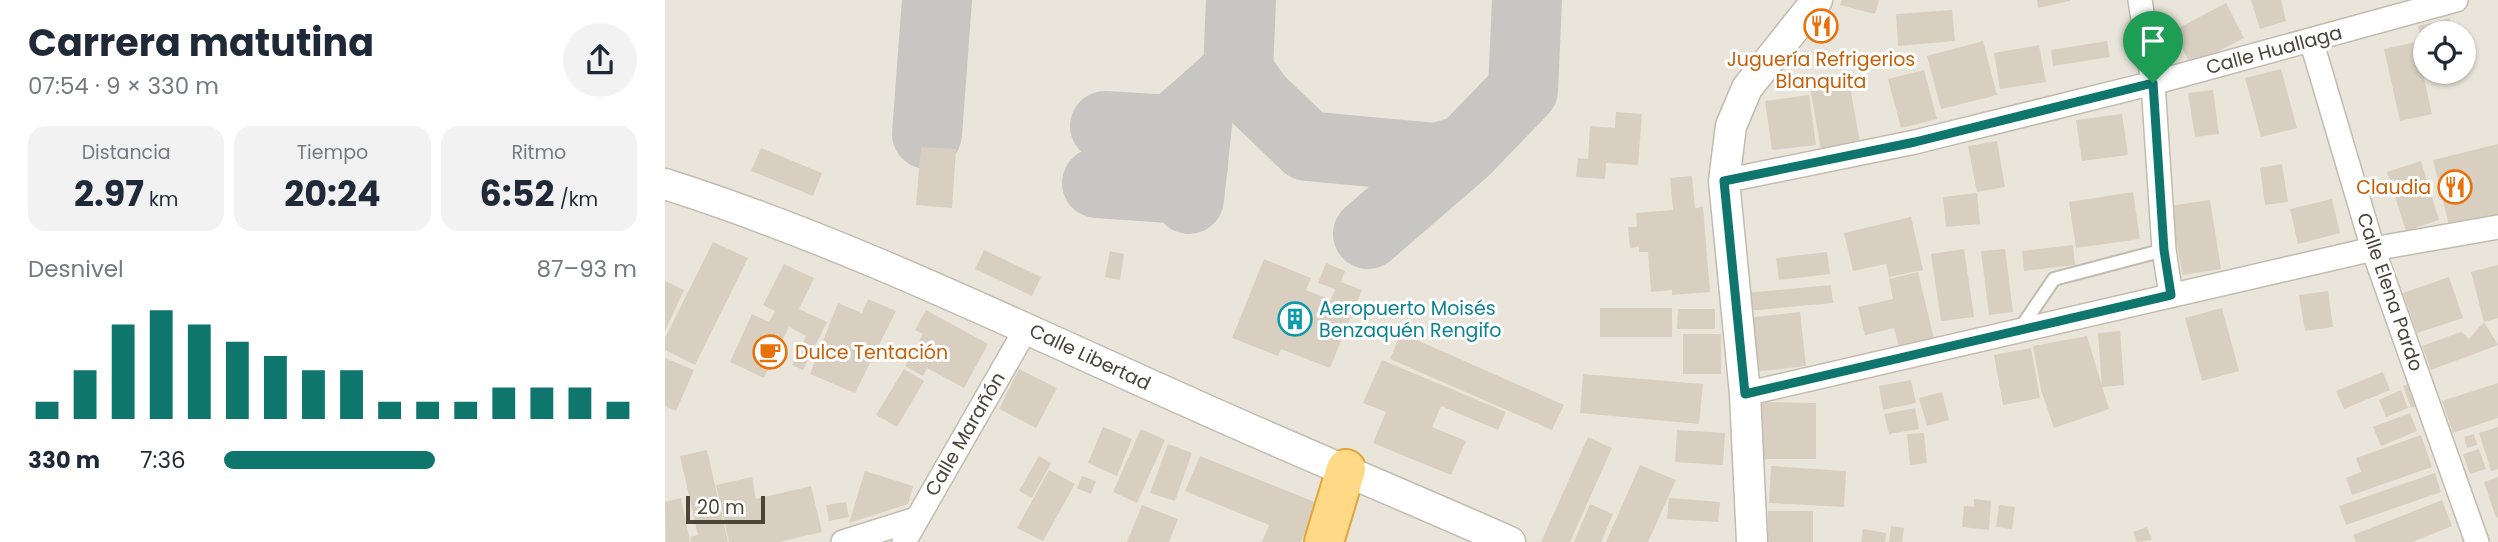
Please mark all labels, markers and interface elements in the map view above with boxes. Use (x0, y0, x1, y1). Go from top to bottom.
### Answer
restaurant icon: Juguería Refrigerios Blanquita (1802, 7, 1840, 45)
pin (2123, 11, 2183, 83)
text: Carrera matutina (28, 16, 374, 69)
street label: Calle Huallaga (2203, 19, 2345, 81)
map controls (2413, 21, 2476, 84)
button: locate (2413, 21, 2476, 84)
icon: arrive (2134, 22, 2172, 60)
button: share (563, 23, 637, 97)
place label: Juguería Refrigerios Blanquita (1727, 46, 1915, 95)
text: 07:54 · 9 × 330 m (28, 70, 219, 102)
text: Distancia (82, 139, 171, 166)
text: Tiempo (297, 139, 368, 166)
text: Ritmo (511, 139, 566, 166)
restaurant icon: Claudia (2436, 168, 2474, 206)
text: 2.97 (74, 169, 144, 218)
text: 20:24 (284, 169, 381, 218)
text: 6:52 (480, 169, 555, 218)
place label: Claudia (2356, 174, 2431, 201)
text: km (144, 186, 178, 213)
text: /km (555, 186, 598, 213)
street label: Calle Elena Pardo (2350, 209, 2430, 375)
text: Desnivel (28, 253, 124, 285)
text: 87–93 m (536, 253, 637, 285)
place label: Aeropuerto Moisés Benzaquén Rengifo (1319, 295, 1502, 344)
building icon: Aeropuerto Moisés Benzaquén Rengifo (1276, 300, 1314, 338)
street label: Calle Libertad (1025, 317, 1155, 397)
cafe icon: Dulce Tentación (751, 333, 789, 371)
place label: Dulce Tentación (795, 339, 948, 366)
street label: Calle Marañón (918, 367, 1012, 501)
text: 330 m (28, 444, 100, 476)
text: 7:36 (140, 444, 186, 476)
scale bar (686, 493, 765, 525)
text: 20 m (697, 494, 745, 521)

